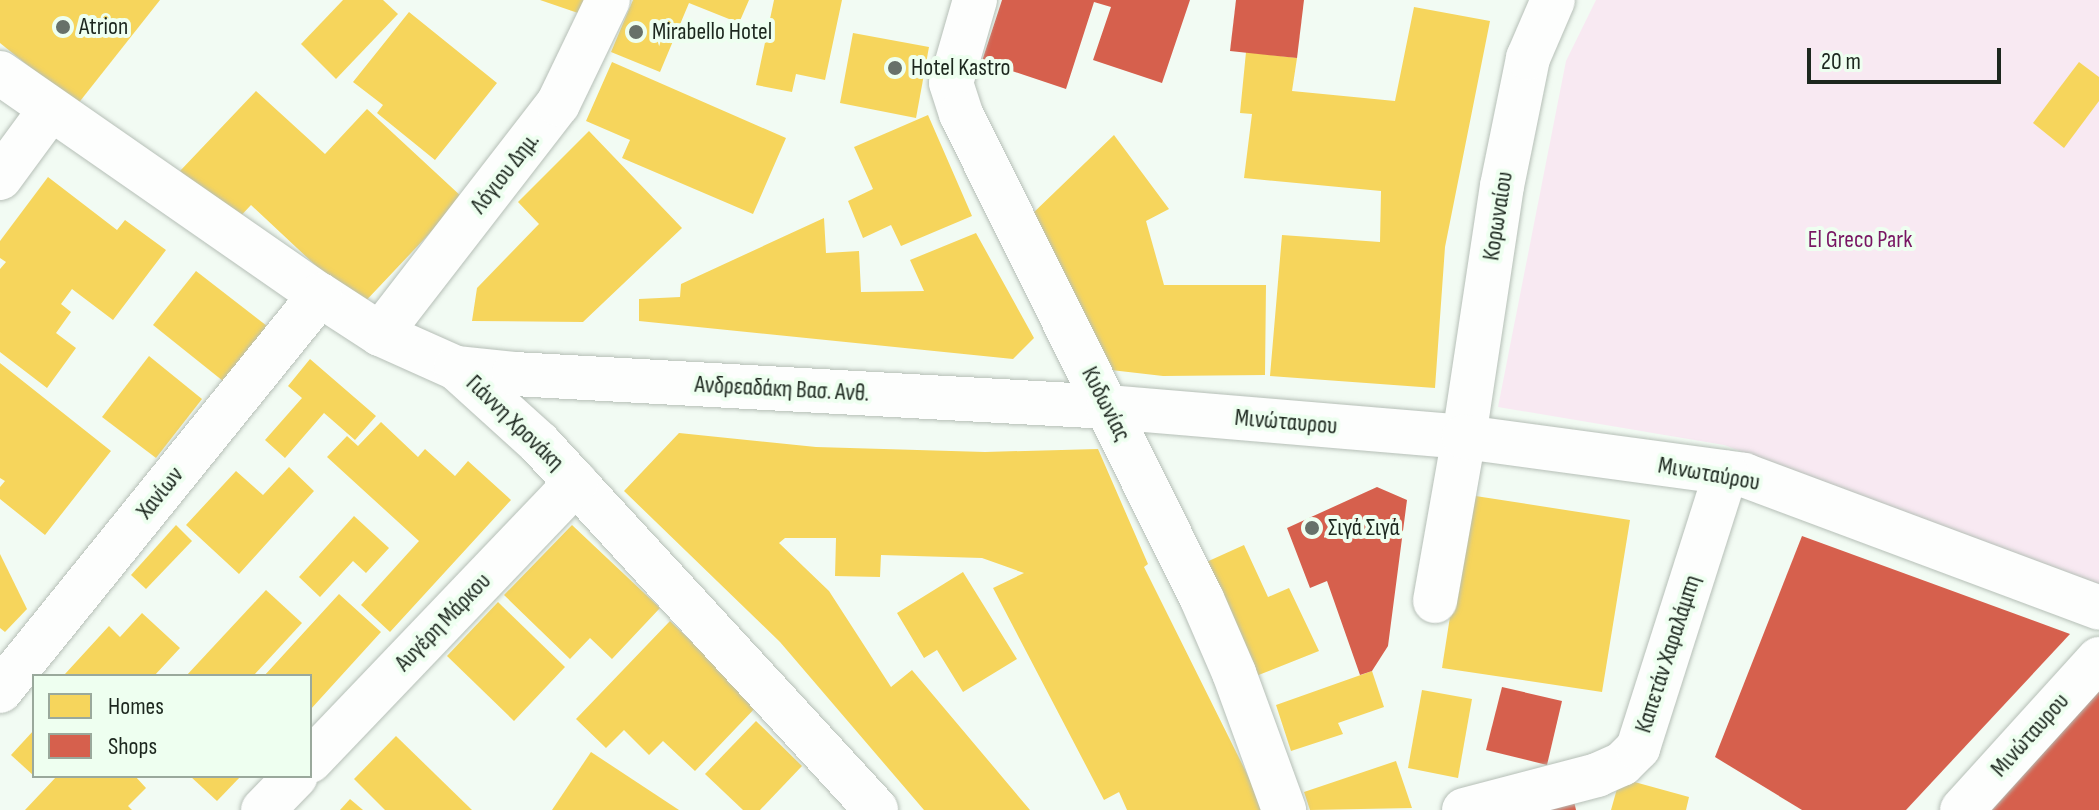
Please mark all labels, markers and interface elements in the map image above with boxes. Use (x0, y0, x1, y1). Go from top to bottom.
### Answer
place label: Atrion (79, 13, 128, 41)
marker: Atrion (54, 18, 72, 36)
place label: Mirabello Hotel (652, 18, 772, 46)
marker: Mirabello Hotel (627, 23, 645, 41)
scale bar (1811, 32, 2005, 82)
text: 20 m (1821, 47, 1861, 76)
place label: Hotel Kastro (911, 54, 1011, 82)
marker: Hotel Kastro (886, 59, 904, 77)
street label: Λόγιου Δημ. (464, 127, 546, 219)
street label: Κορωναίου (1477, 169, 1519, 263)
park label: El Greco Park (1808, 226, 1912, 254)
street label: Κυδωνίας (1075, 362, 1137, 446)
street label: Γιάννη Χρονάκη (460, 369, 570, 477)
street label: Ανδρεαδάκη Βασ. Ανθ. (694, 370, 870, 408)
street label: Μινώταυρου (1234, 403, 1338, 441)
street label: Μινωταύρου (1656, 451, 1762, 497)
street label: Χανίων (130, 461, 190, 525)
place label: Σιγά Σιγά (1328, 514, 1399, 542)
marker: Σιγά Σιγά (1303, 519, 1321, 537)
street label: Αυγέρη Μάρκου (389, 567, 497, 677)
street label: Καπετάν Χαραλάμπη (1629, 572, 1707, 736)
legend (32, 674, 312, 778)
street label: Μινώταυρου (1985, 687, 2075, 783)
text: Homes (108, 692, 164, 721)
text: Shops (108, 732, 157, 761)

